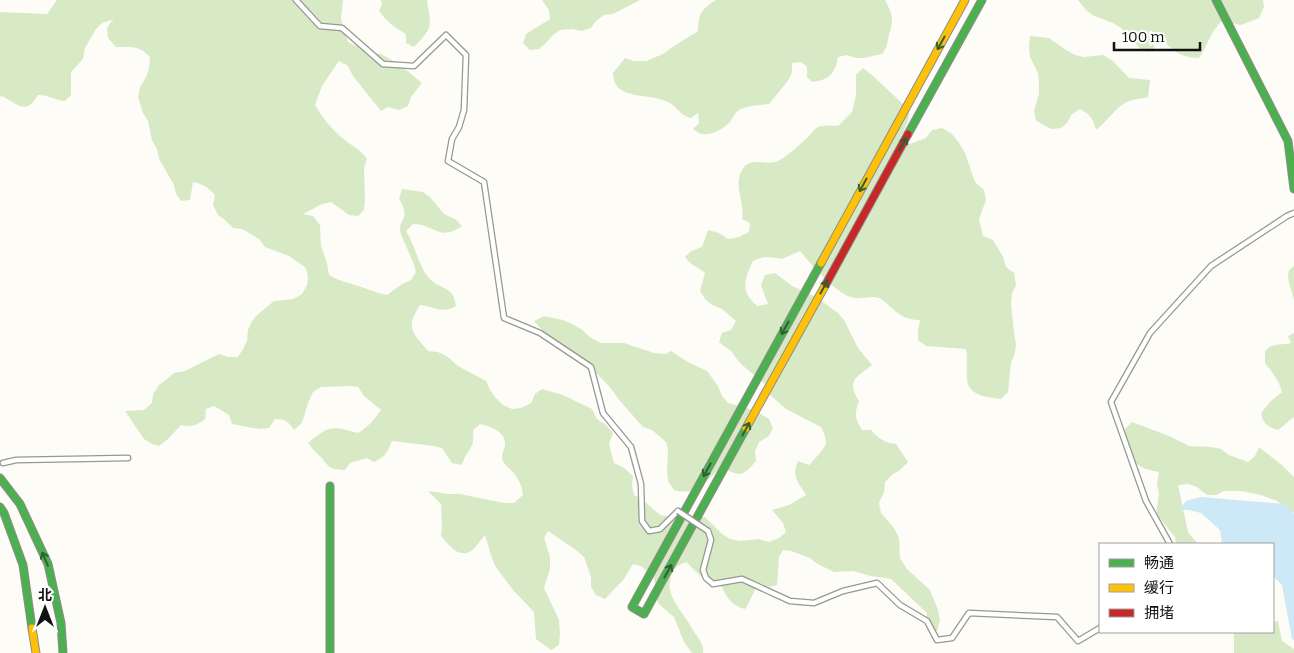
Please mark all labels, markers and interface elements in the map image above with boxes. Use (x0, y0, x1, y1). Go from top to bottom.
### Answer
scale bar (1114, 20, 1200, 52)
text: 100 m (1122, 28, 1165, 46)
one-way arrow (936, 35, 946, 50)
one-way arrow (898, 137, 908, 152)
one-way arrow (858, 178, 868, 193)
one-way arrow (820, 280, 830, 294)
one-way arrow (780, 320, 789, 335)
one-way arrow (742, 422, 751, 437)
one-way arrow (702, 463, 712, 478)
legend (1099, 543, 1274, 633)
one-way arrow (40, 552, 50, 567)
text: 畅通 (1144, 554, 1174, 572)
one-way arrow (663, 565, 673, 579)
text: 缓行 (1144, 579, 1174, 597)
north arrow (20, 583, 70, 633)
text: 北 (38, 587, 52, 604)
text: 拥堵 (1144, 604, 1174, 622)

